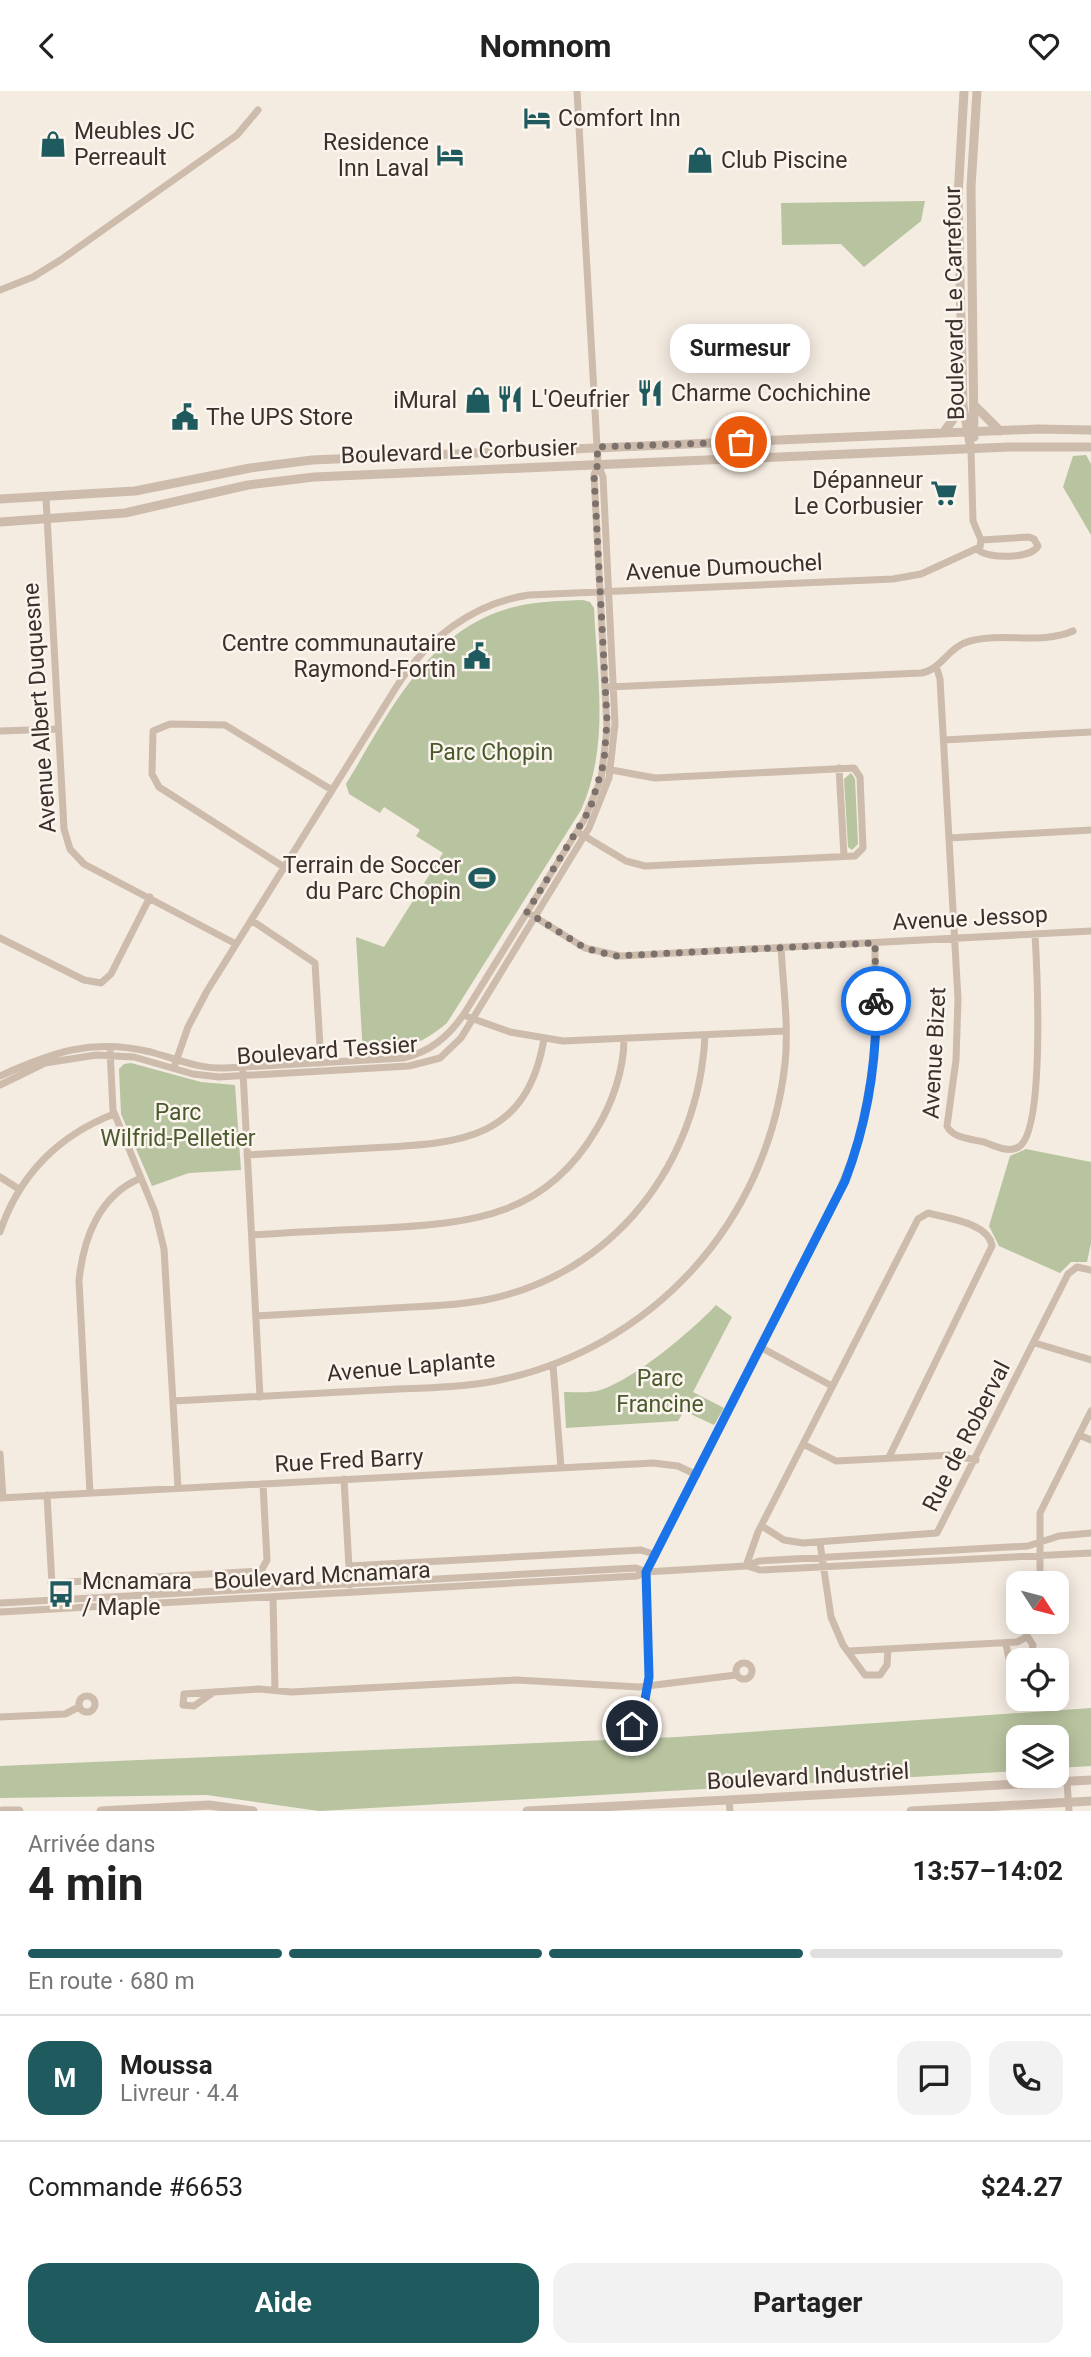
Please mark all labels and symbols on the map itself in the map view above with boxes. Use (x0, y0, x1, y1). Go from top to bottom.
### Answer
hotel icon: Comfort Inn (522, 103, 552, 133)
place label: Comfort Inn (558, 105, 681, 132)
place label: Meubles JC Perreault (74, 118, 195, 171)
shop icon: Meubles JC Perreault (38, 129, 68, 159)
place label: Residence Inn Laval (323, 129, 429, 182)
hotel icon: Residence Inn Laval (435, 140, 465, 170)
shop icon: Club Piscine (685, 145, 715, 175)
place label: Club Piscine (721, 147, 847, 174)
street label: Boulevard Le Carrefour (939, 185, 970, 420)
callout: Surmesur (671, 323, 811, 372)
restaurant icon: Charme Cochichine (635, 378, 665, 408)
place label: Charme Cochichine (671, 380, 871, 407)
restaurant icon: L'Oeufrier (495, 384, 525, 414)
shop icon: iMural (463, 385, 493, 415)
place label: L'Oeufrier (531, 386, 630, 413)
place label: iMural (393, 387, 457, 414)
public building icon: The UPS Store (170, 402, 200, 432)
place label: The UPS Store (206, 404, 353, 431)
pin (711, 412, 771, 472)
street label: Boulevard Le Corbusier (340, 434, 578, 469)
place label: Dépanneur Le Corbusier (794, 467, 923, 520)
supermarket icon: Dépanneur Le Corbusier (929, 478, 959, 508)
street label: Avenue Dumouchel (625, 549, 823, 586)
street label: Avenue Albert Duquesne (17, 582, 62, 834)
place label: Centre communautaire Raymond-Fortin (222, 630, 456, 683)
public building icon: Centre communautaire Raymond-Fortin (462, 641, 492, 671)
park label: Parc Chopin (429, 739, 553, 766)
place label: Terrain de Soccer du Parc Chopin (283, 852, 461, 905)
sports icon: Terrain de Soccer du Parc Chopin (467, 863, 497, 893)
street label: Avenue Jessop (892, 901, 1048, 936)
courier (841, 966, 911, 1036)
street label: Avenue Bizet (918, 987, 951, 1120)
street label: Boulevard Tessier (236, 1031, 419, 1070)
park label: Parc Wilfrid-Pelletier (100, 1099, 256, 1152)
street label: Avenue Laplante (326, 1346, 497, 1387)
street label: Rue de Roberval (917, 1357, 1016, 1516)
park label: Parc Francine (616, 1365, 704, 1418)
street label: Rue Fred Barry (274, 1443, 424, 1478)
street label: Boulevard Mcnamara (213, 1556, 431, 1595)
place label: Mcnamara / Maple (82, 1568, 192, 1621)
north arrow (1006, 1571, 1069, 1635)
bus stop icon: Mcnamara / Maple (46, 1579, 76, 1609)
pin (602, 1696, 662, 1756)
street label: Boulevard Industriel (706, 1758, 910, 1795)

